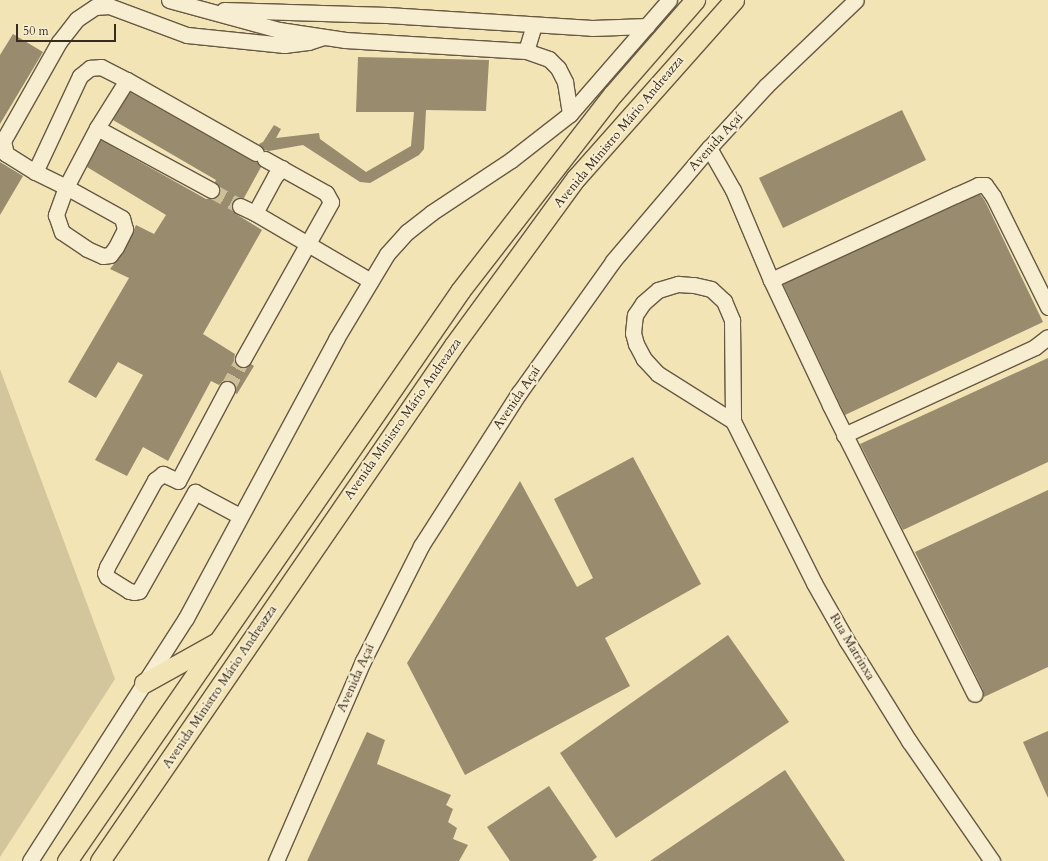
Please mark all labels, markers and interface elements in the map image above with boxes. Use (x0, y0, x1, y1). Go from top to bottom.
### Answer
scale bar (18, 16, 118, 42)
text: 50 m (23, 23, 49, 39)
street label: Avenida Ministro Mário Andreazza (551, 53, 687, 211)
street label: Avenida Açaí (686, 110, 746, 174)
street label: Avenida Ministro Mário Andreazza (341, 335, 465, 503)
street label: Avenida Açaí (490, 363, 544, 433)
street label: Avenida Ministro Mário Andreazza (159, 603, 281, 771)
street label: Rua Matrinxa (826, 611, 878, 683)
street label: Avenida Açaí (334, 641, 378, 715)

